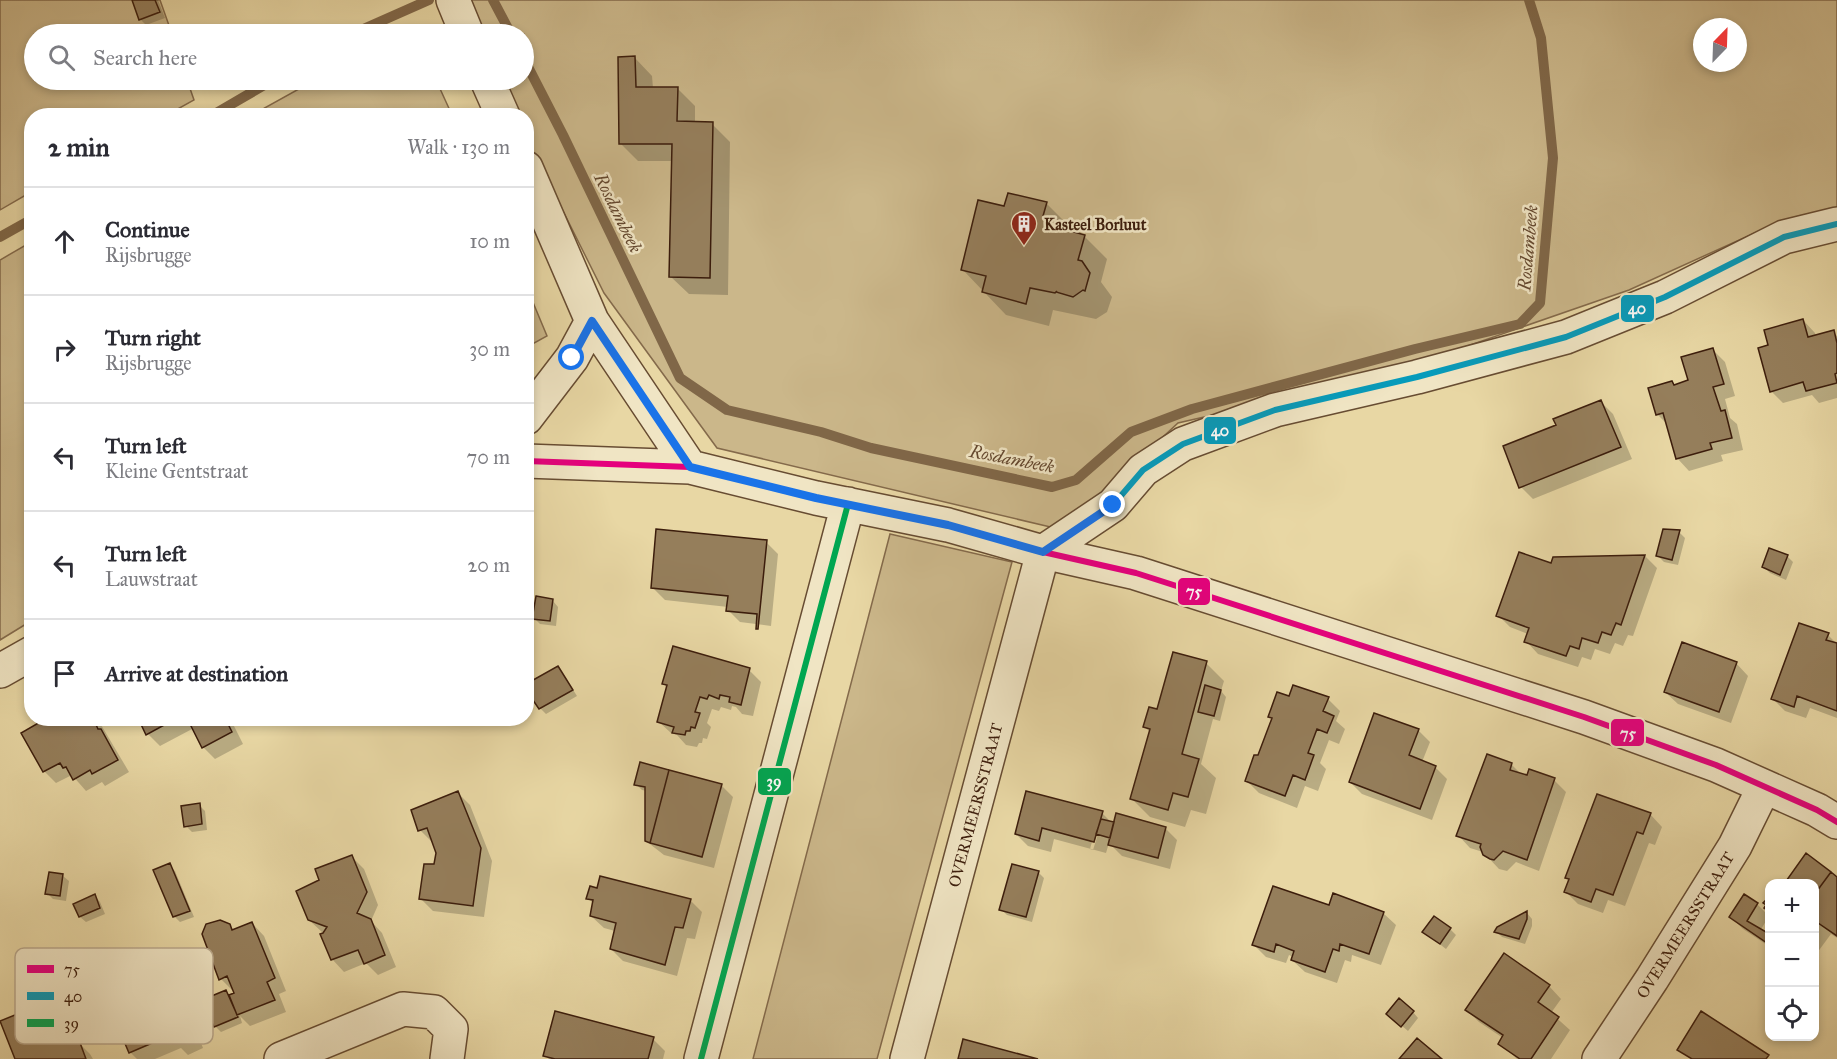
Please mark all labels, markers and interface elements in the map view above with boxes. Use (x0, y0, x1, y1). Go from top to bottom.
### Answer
north arrow (1693, 18, 1747, 72)
search box (24, 24, 534, 90)
icon: search (45, 41, 78, 74)
text: Search here (93, 44, 197, 71)
text: 2 min (48, 131, 109, 163)
text: Walk · 130 m (407, 135, 510, 159)
water label: Rosdambeek (589, 169, 647, 256)
water label: Rosdambeek (1513, 204, 1543, 293)
building icon: Kasteel Borluut (1009, 209, 1039, 247)
place label: Kasteel Borluut (1044, 215, 1147, 234)
text: Continue (105, 216, 190, 243)
icon: ahead (48, 225, 81, 258)
text: 10 m (469, 229, 510, 253)
text: Rijsbrugge (105, 243, 192, 267)
line badge: 40 (1620, 294, 1655, 323)
text: 40 (1628, 299, 1646, 319)
text: Turn right (105, 324, 201, 351)
icon: right (48, 333, 81, 366)
text: 30 m (469, 337, 510, 361)
route start (558, 344, 584, 370)
text: Rijsbrugge (105, 351, 192, 375)
line badge: 40 (1203, 416, 1237, 445)
text: 40 (1211, 421, 1229, 441)
text: Turn left (105, 432, 187, 459)
water label: Rosdambeek (967, 440, 1056, 478)
icon: left (48, 441, 81, 474)
text: 70 m (467, 445, 510, 469)
text: Kleine Gentstraat (105, 459, 248, 483)
route end (1099, 491, 1125, 517)
text: Turn left (105, 540, 187, 567)
icon: left (48, 549, 81, 582)
text: 20 m (467, 553, 510, 577)
text: Lauwstraat (105, 567, 198, 591)
line badge: 75 (1177, 577, 1211, 606)
text: 75 (1186, 582, 1203, 601)
icon: arrive (48, 657, 81, 690)
text: Arrive at destination (105, 660, 288, 687)
line badge: 75 (1610, 718, 1645, 747)
street label: OVERMEERSSTRAAT (944, 721, 1007, 889)
text: 75 (1620, 724, 1637, 743)
line badge: 39 (757, 767, 792, 796)
text: 39 (767, 772, 782, 792)
street label: OVERMEERSSTRAAT (1633, 849, 1738, 1002)
map controls (1765, 879, 1819, 1041)
button: + (1765, 879, 1819, 933)
button: − (1765, 933, 1819, 987)
legend (15, 948, 213, 1044)
text: 75 (64, 960, 81, 979)
text: 40 (64, 987, 82, 1006)
button: locate (1765, 987, 1819, 1041)
text: 39 (64, 1014, 79, 1033)

